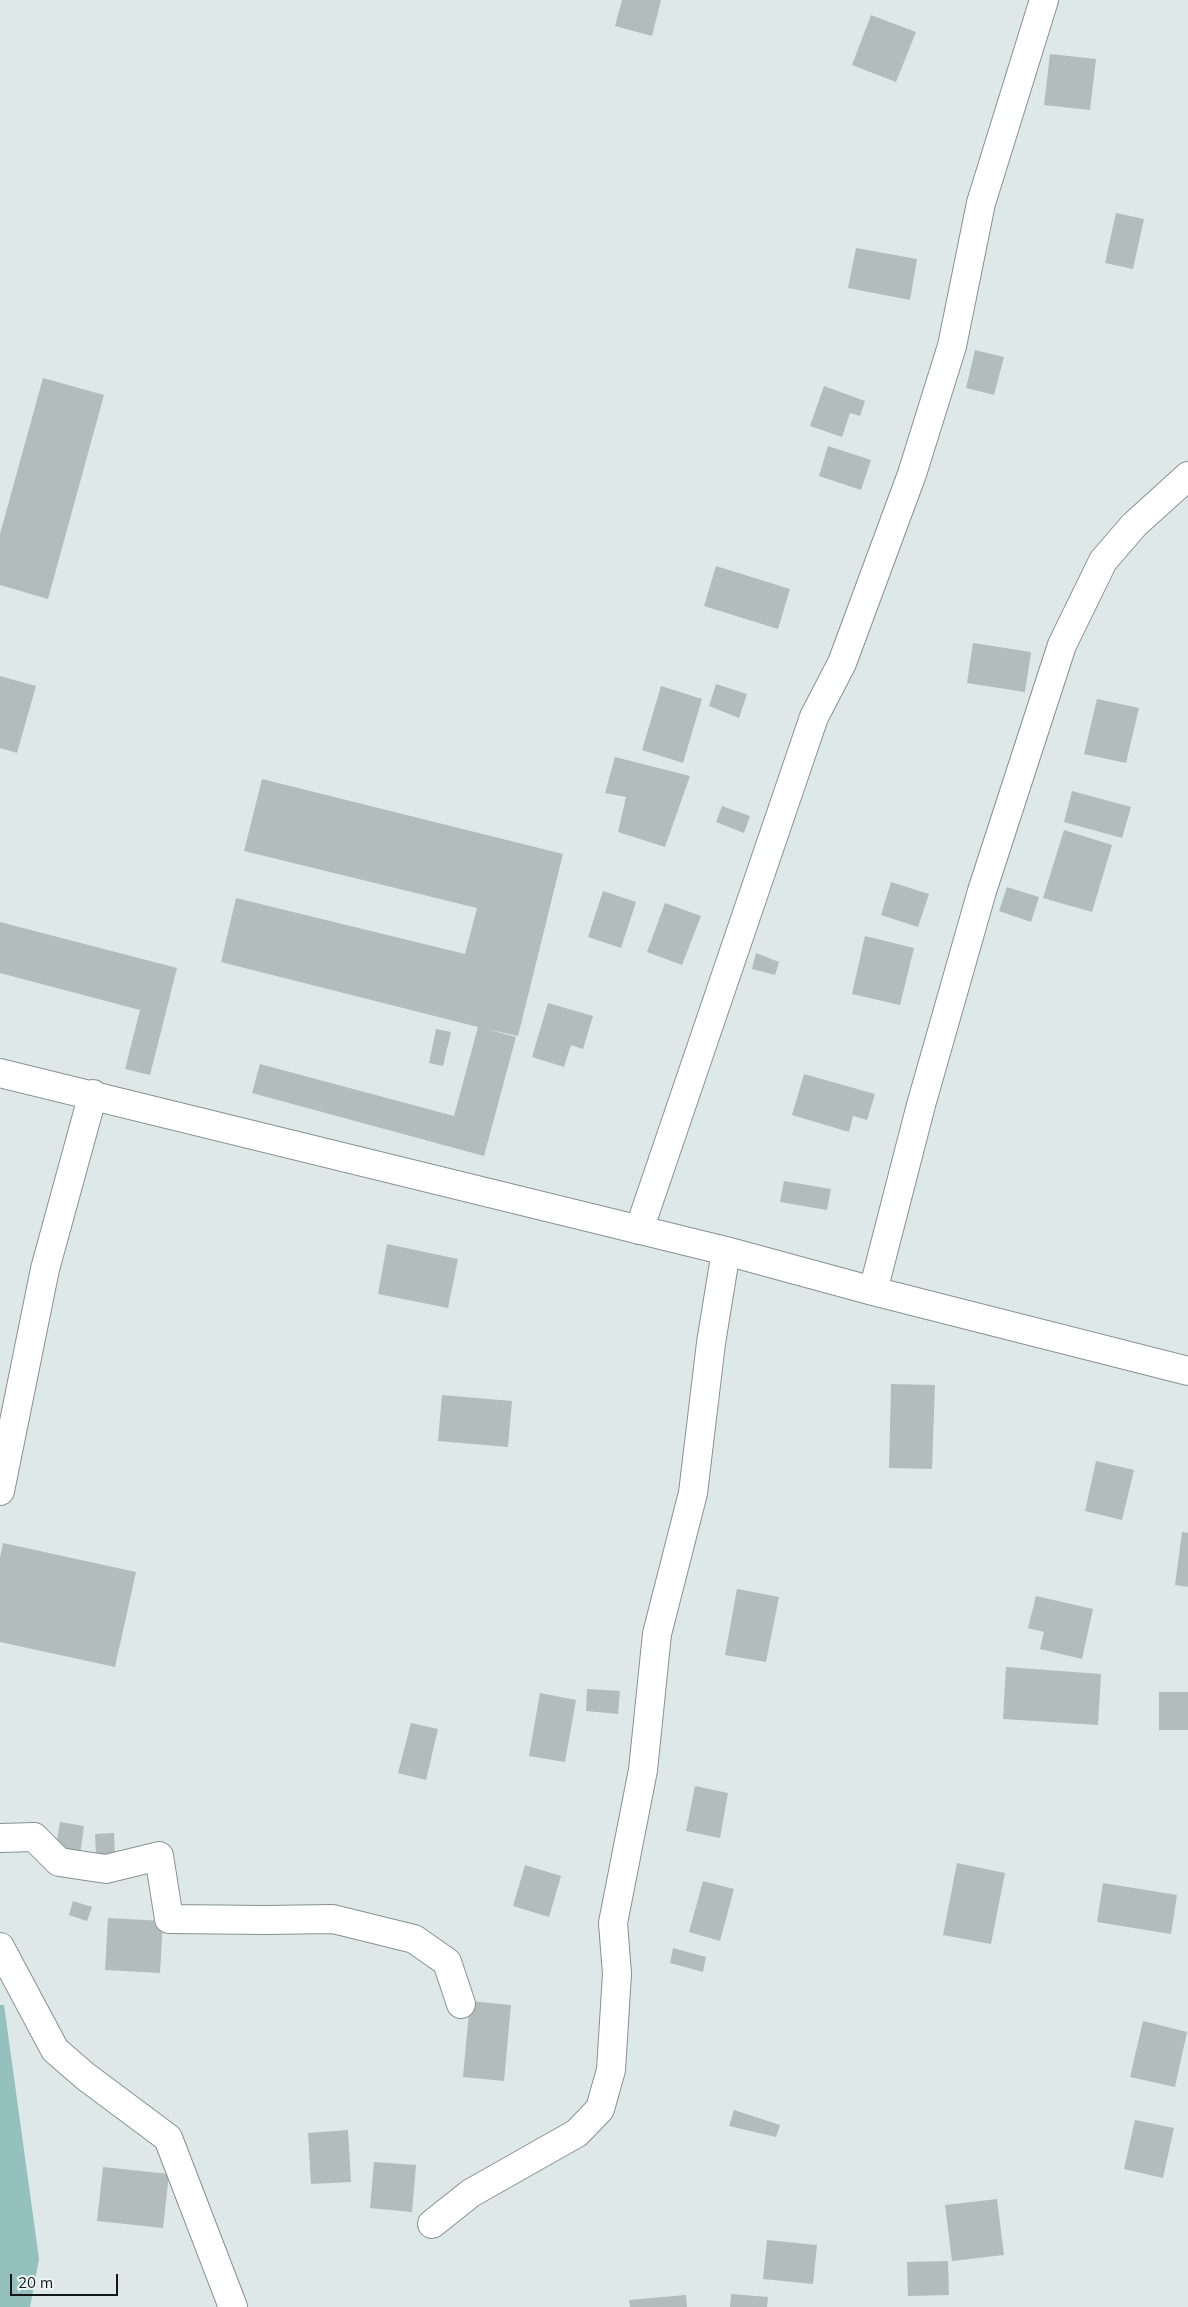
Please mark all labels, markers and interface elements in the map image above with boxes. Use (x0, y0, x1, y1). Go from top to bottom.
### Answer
scale bar (12, 2264, 120, 2296)
text: 20 m (18, 2273, 53, 2292)

